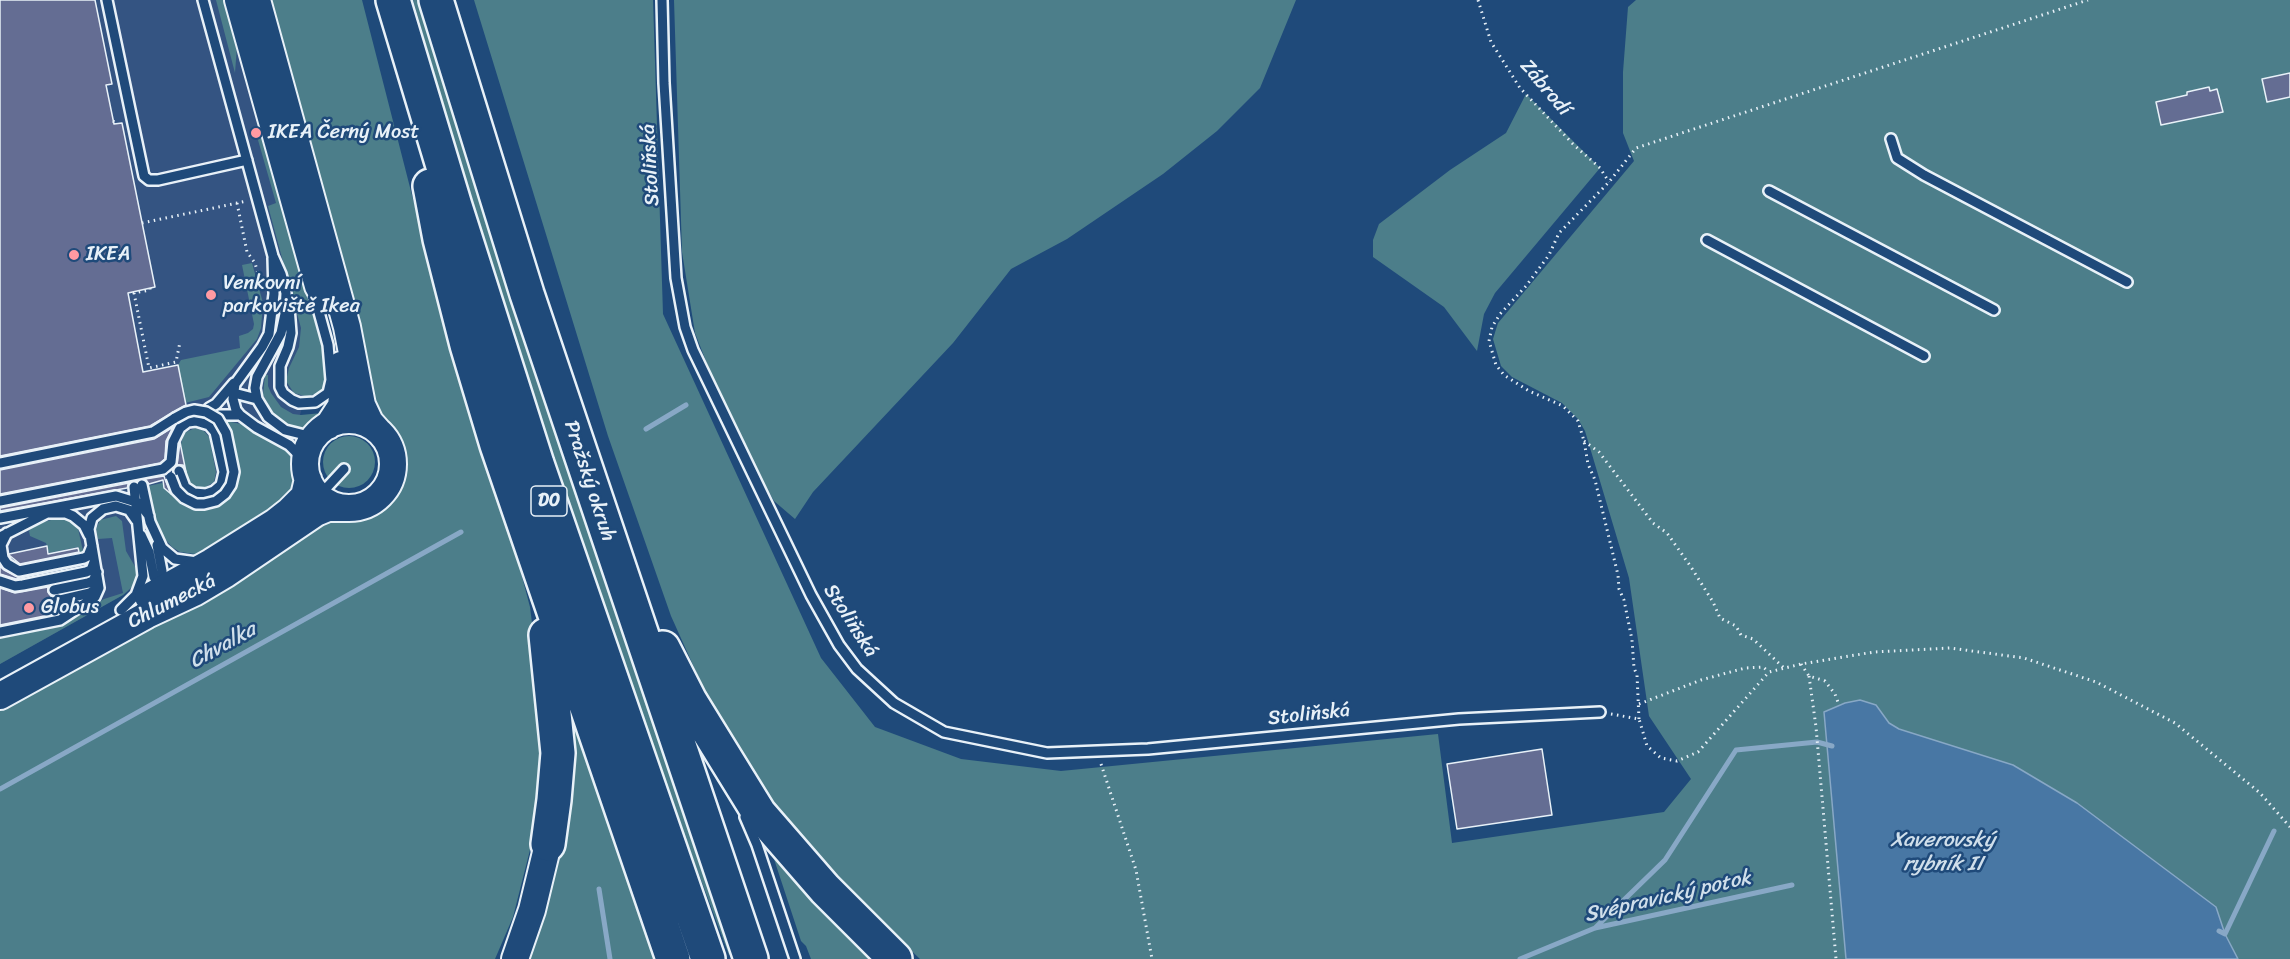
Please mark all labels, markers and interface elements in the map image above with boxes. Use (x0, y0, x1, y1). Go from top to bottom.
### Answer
street label: Zábrodí (1514, 55, 1576, 121)
place label: IKEA Černý Most (268, 121, 419, 145)
street label: Stoliňská (637, 123, 665, 207)
marker: IKEA Černý Most (249, 126, 263, 140)
place label: IKEA (86, 243, 130, 267)
marker: IKEA (67, 248, 81, 262)
place label: Venkovní parkoviště Ikea (223, 272, 360, 319)
marker: Venkovní parkoviště Ikea (204, 288, 218, 302)
street label: Pražský okruh (558, 418, 620, 544)
road number: D0 (531, 486, 567, 516)
street label: Chlumecká (124, 570, 220, 634)
street label: Stoliňská (818, 580, 882, 662)
place label: Globus (41, 596, 99, 620)
marker: Globus (22, 601, 36, 615)
water label: Chvalka (185, 618, 261, 674)
street label: Stoliňská (1267, 699, 1351, 731)
water label: Xaverovský rybník II (1891, 828, 1995, 878)
water label: Svépravický potok (1582, 866, 1754, 928)

